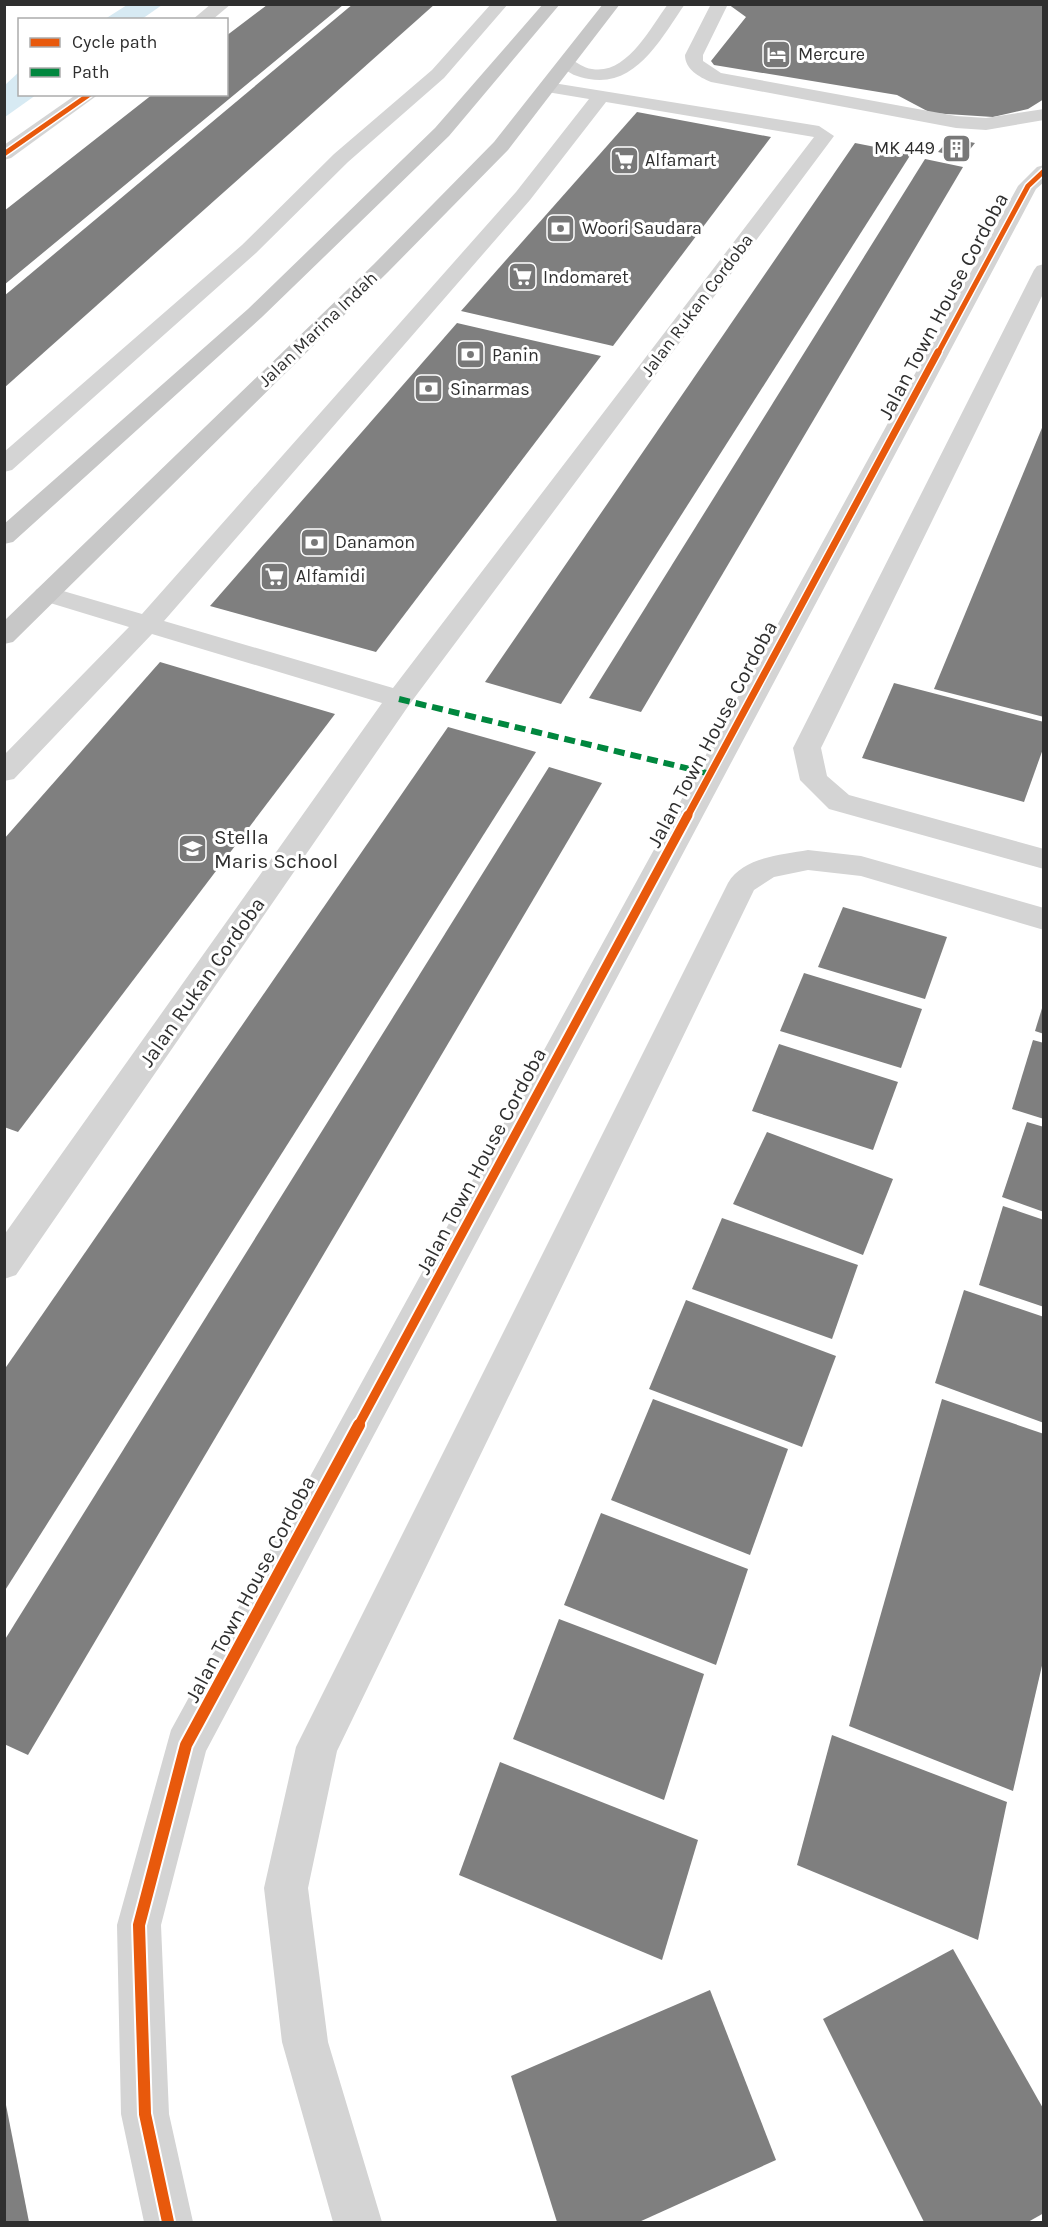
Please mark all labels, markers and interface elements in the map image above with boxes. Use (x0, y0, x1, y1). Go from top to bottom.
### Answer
legend (18, 18, 228, 96)
text: Cycle path (72, 31, 157, 53)
hotel icon: Mercure (761, 38, 793, 70)
place label: Mercure (798, 43, 865, 65)
text: Path (72, 61, 110, 83)
building icon: MK 449 (940, 132, 972, 164)
place label: MK 449 (874, 137, 935, 159)
supermarket icon: Alfamart (608, 144, 640, 176)
place label: Alfamart (645, 149, 717, 171)
street label: Jalan Town House Cordoba (873, 189, 1013, 423)
bank icon: Woori Saudara (545, 212, 577, 244)
place label: Woori Saudara (582, 217, 702, 239)
street label: Jalan Rukan Cordoba (636, 229, 758, 381)
supermarket icon: Indomaret (506, 261, 538, 293)
place label: Indomaret (543, 266, 629, 288)
street label: Jalan Marina Indah (254, 267, 382, 391)
bank icon: Panin (455, 339, 487, 371)
place label: Panin (492, 344, 539, 366)
bank icon: Sinarmas (413, 373, 445, 405)
place label: Sinarmas (450, 378, 530, 400)
bank icon: Danamon (298, 526, 330, 558)
place label: Danamon (335, 531, 415, 553)
supermarket icon: Alfamidi (259, 560, 291, 592)
place label: Alfamidi (296, 565, 366, 587)
street label: Jalan Town House Cordoba (642, 617, 782, 851)
place label: Stella Maris School (214, 825, 338, 873)
school or university icon: Stella Maris School (177, 833, 209, 865)
street label: Jalan Rukan Cordoba (134, 893, 270, 1071)
street label: Jalan Town House Cordoba (411, 1044, 551, 1278)
street label: Jalan Town House Cordoba (180, 1472, 320, 1706)

